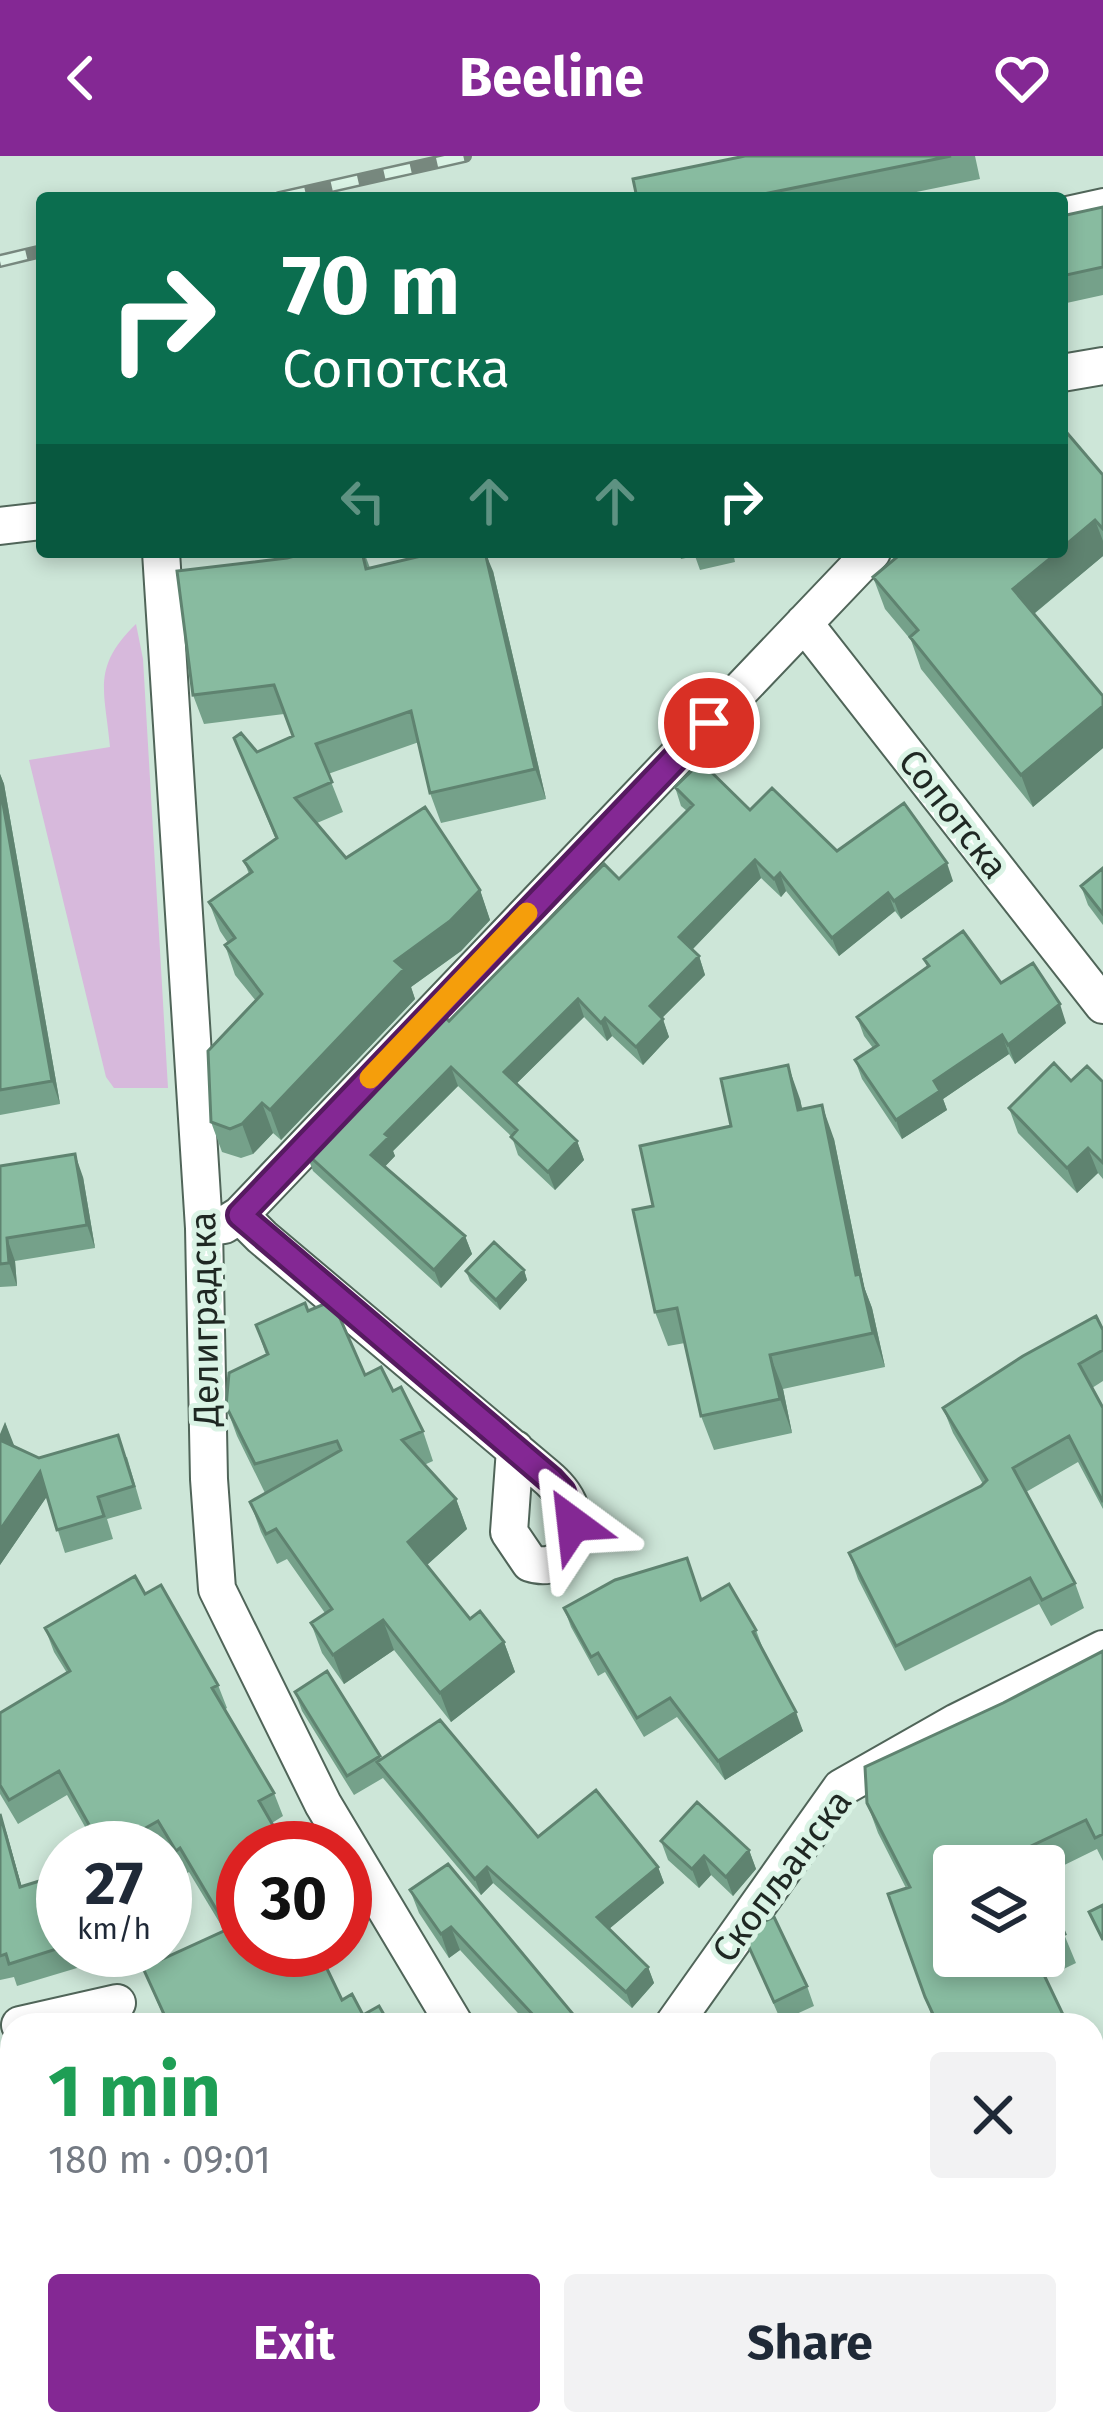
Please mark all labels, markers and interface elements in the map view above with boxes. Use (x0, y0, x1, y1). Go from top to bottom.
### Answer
icon: back (48, 45, 114, 111)
icon: heart (989, 45, 1055, 111)
text: Beeline (459, 46, 644, 110)
text: 70 m (282, 235, 460, 336)
icon: right (84, 240, 240, 396)
text: Сопотска (282, 337, 510, 401)
icon: left (330, 468, 396, 534)
icon: ahead (456, 468, 522, 534)
icon: ahead (582, 468, 648, 534)
icon: right (708, 468, 774, 534)
pin (658, 672, 760, 774)
icon: arrive (676, 690, 742, 756)
street label: Сопотска (889, 741, 1017, 887)
street label: Делиградска (181, 1211, 229, 1428)
position arrow (510, 1461, 636, 1587)
street label: Скопљанска (703, 1781, 861, 1971)
speed limit sign: 30 (216, 1821, 372, 1977)
map controls (933, 1845, 1065, 1977)
button: layers (933, 1845, 1065, 1977)
text: 27 (85, 1848, 143, 1920)
text: km/h (77, 1911, 151, 1947)
text: 1 min (48, 2049, 221, 2135)
button: close (930, 2052, 1056, 2178)
text: 180 m · 09:01 (48, 2137, 271, 2183)
button: Exit (48, 2274, 540, 2412)
button: Share (564, 2274, 1056, 2412)

